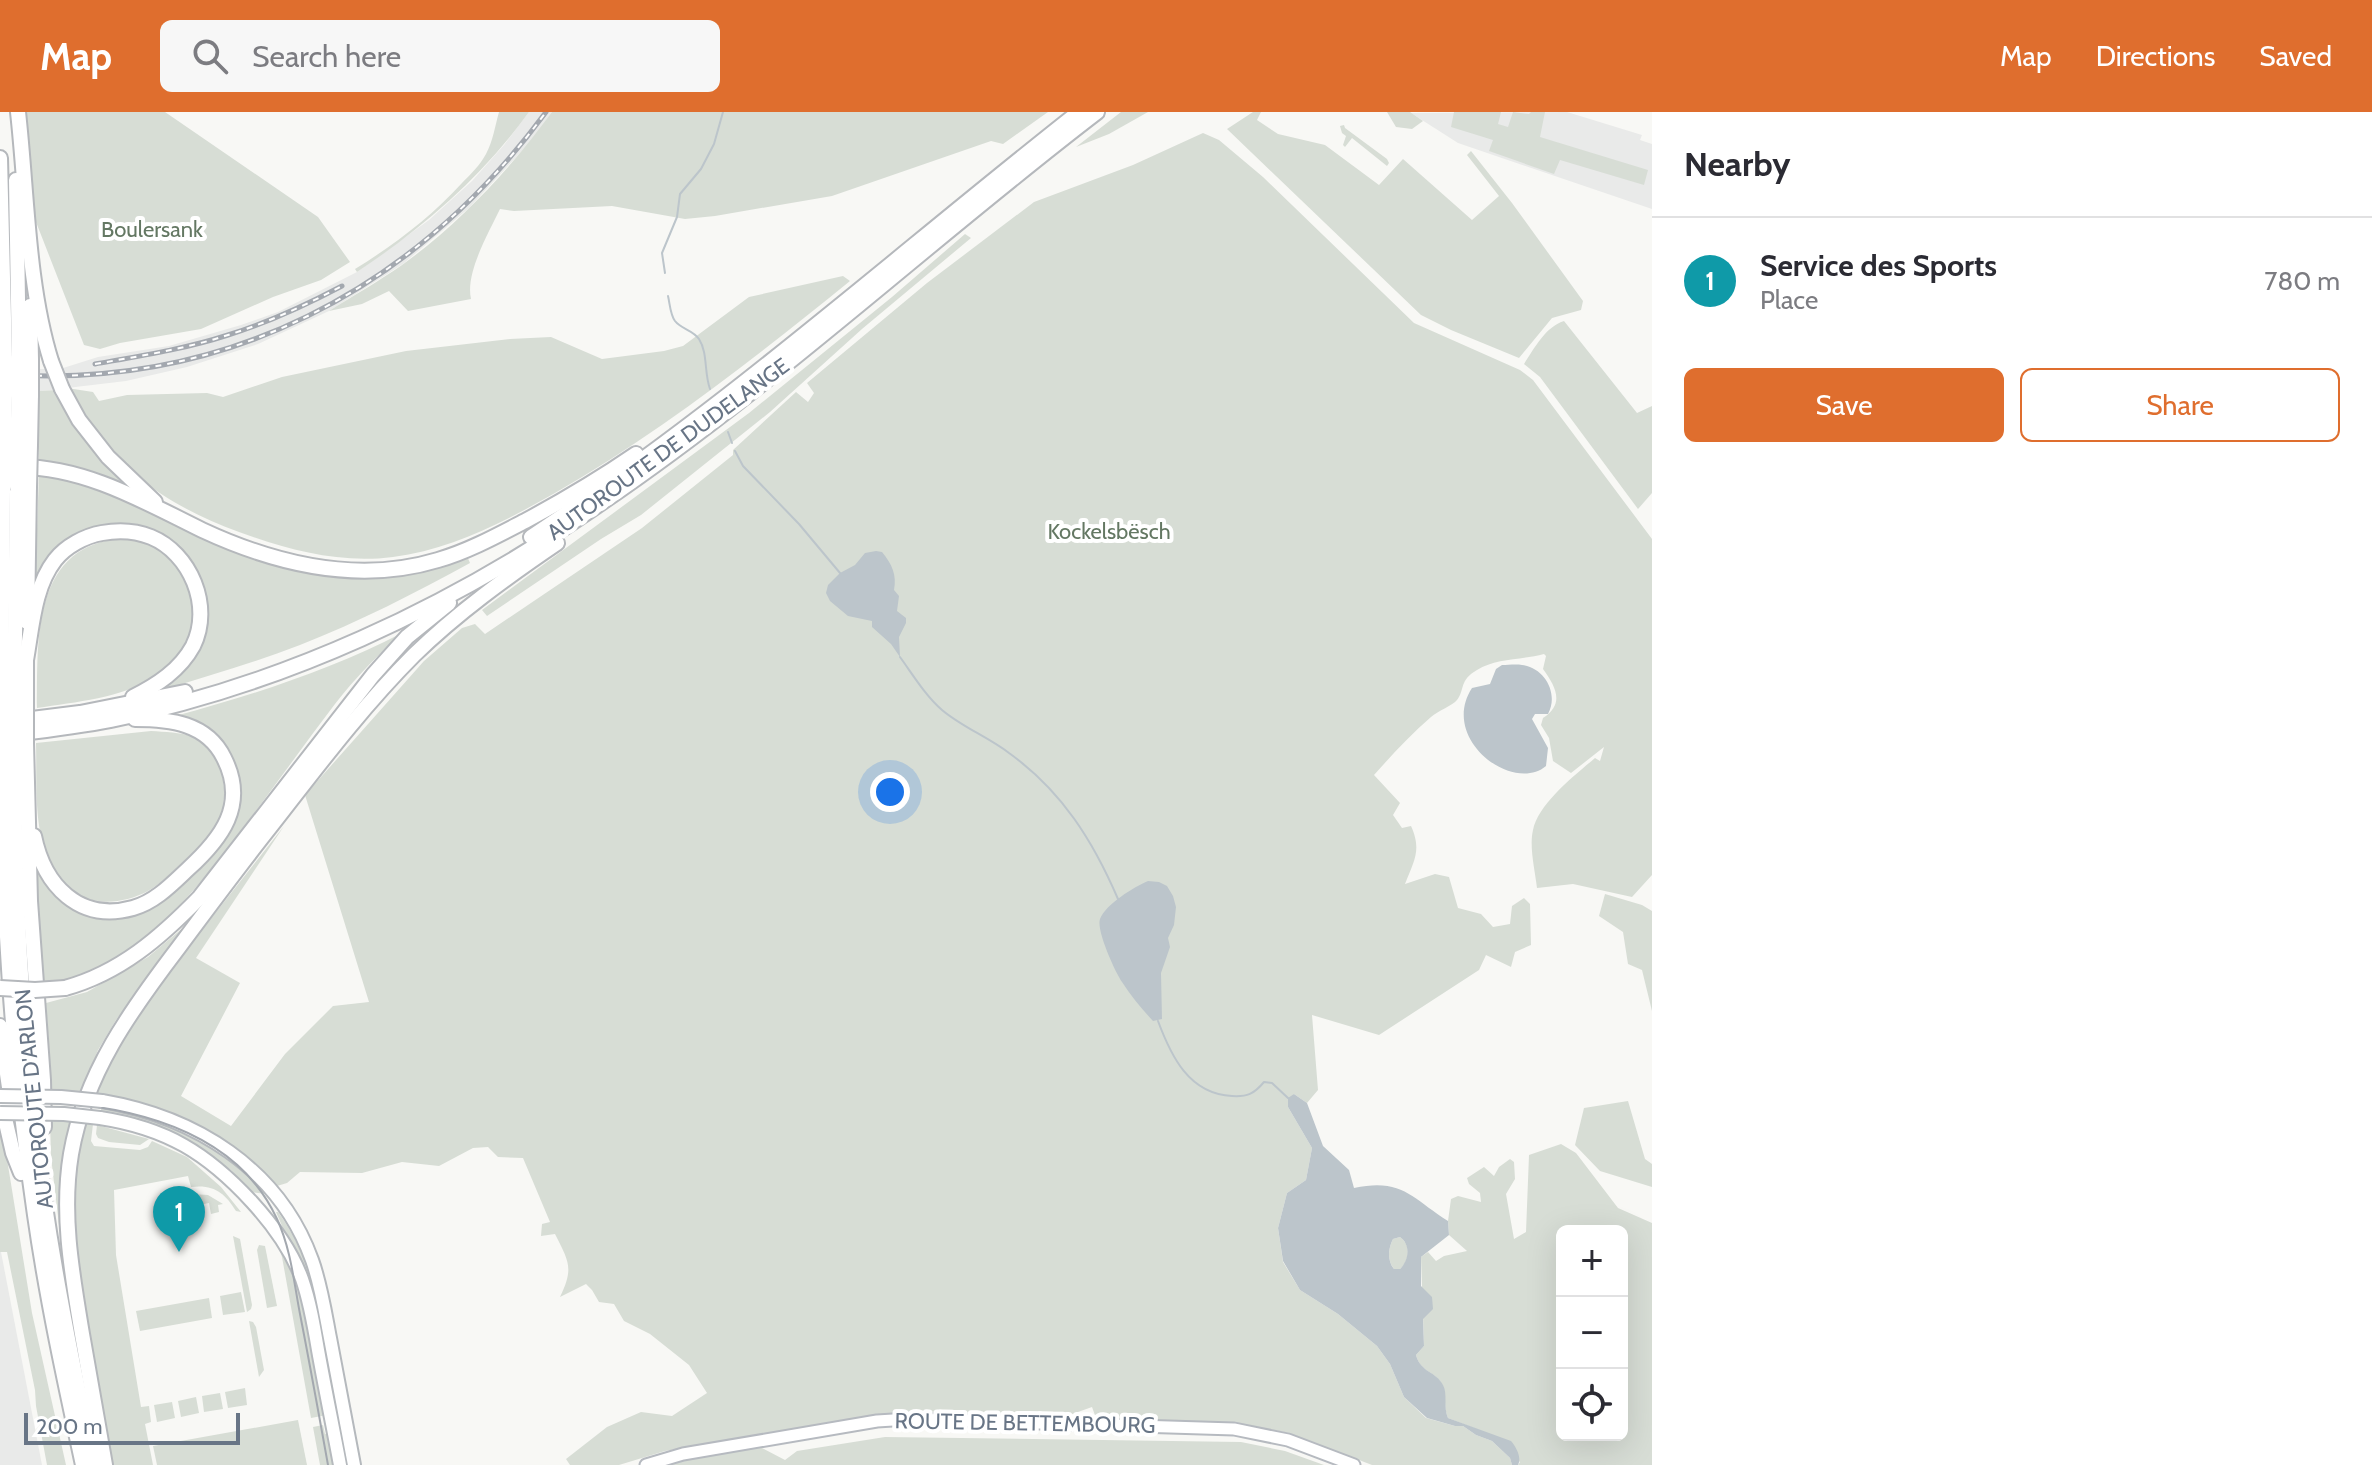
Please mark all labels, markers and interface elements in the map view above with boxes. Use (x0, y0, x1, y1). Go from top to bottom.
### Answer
search box (160, 20, 720, 92)
text: Map (40, 33, 112, 80)
icon: search (188, 34, 232, 78)
text: Search here (252, 38, 401, 75)
text: Map (2000, 39, 2052, 73)
text: Directions (2096, 39, 2215, 73)
text: Saved (2259, 39, 2332, 73)
text: Nearby (1684, 143, 1791, 185)
park label: Boulersank (101, 216, 203, 243)
text: Service des Sports (1760, 247, 1997, 284)
text: 1 (1705, 265, 1715, 297)
text: 780 m (2264, 265, 2340, 297)
text: Place (1760, 284, 1818, 316)
street label: AUTOROUTE DE DUDELANGE (542, 352, 794, 546)
button: Save (1684, 368, 2004, 442)
button: Share (2020, 368, 2340, 442)
park label: Kockelsbësch (1047, 518, 1171, 545)
your location (870, 772, 910, 812)
street label: AUTOROUTE D'ARLON (9, 988, 59, 1210)
pin: 1 (153, 1186, 205, 1252)
map controls (1556, 1225, 1628, 1441)
button: + (1556, 1225, 1628, 1297)
button: − (1556, 1297, 1628, 1369)
button: locate (1556, 1369, 1628, 1441)
street label: ROUTE DE BETTEMBOURG (894, 1407, 1156, 1439)
scale bar (24, 1409, 240, 1445)
text: 200 m (36, 1413, 102, 1440)

